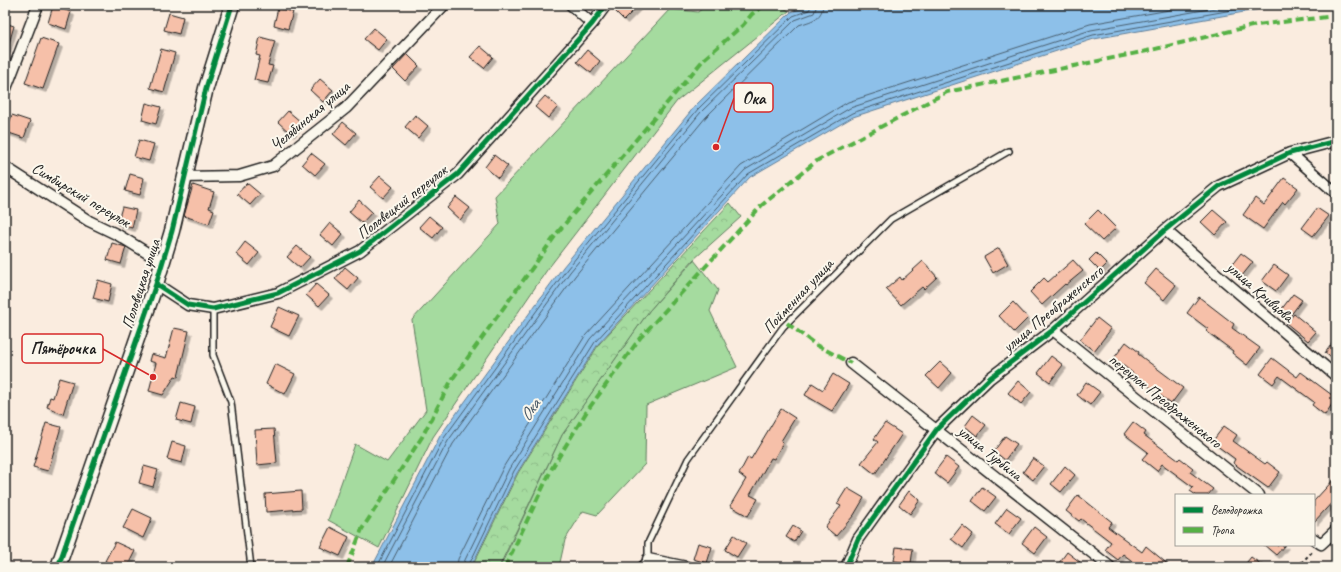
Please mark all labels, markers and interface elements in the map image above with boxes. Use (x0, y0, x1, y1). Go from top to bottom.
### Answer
street label: Челябинская улица (266, 76, 355, 155)
callout: Ока (734, 83, 773, 112)
text: Ока (743, 88, 767, 109)
street label: Симбирский переулок (28, 158, 136, 233)
street label: Половецкий переулок (353, 159, 453, 243)
street label: Половецкая улица (117, 235, 165, 331)
street label: Пойменная улица (758, 253, 839, 338)
street label: улица Кривцова (1222, 257, 1299, 328)
street label: улица Преображенского (998, 260, 1108, 357)
callout: Пятёрочка (22, 334, 103, 363)
text: Пятёрочка (30, 338, 97, 359)
street label: переулок Преображенского (1104, 349, 1227, 454)
water label: Ока (515, 394, 546, 425)
street label: улица Турбина (953, 420, 1027, 486)
legend (1175, 494, 1315, 546)
text: Велодорожка (1211, 502, 1263, 518)
text: Тропа (1211, 522, 1235, 538)

